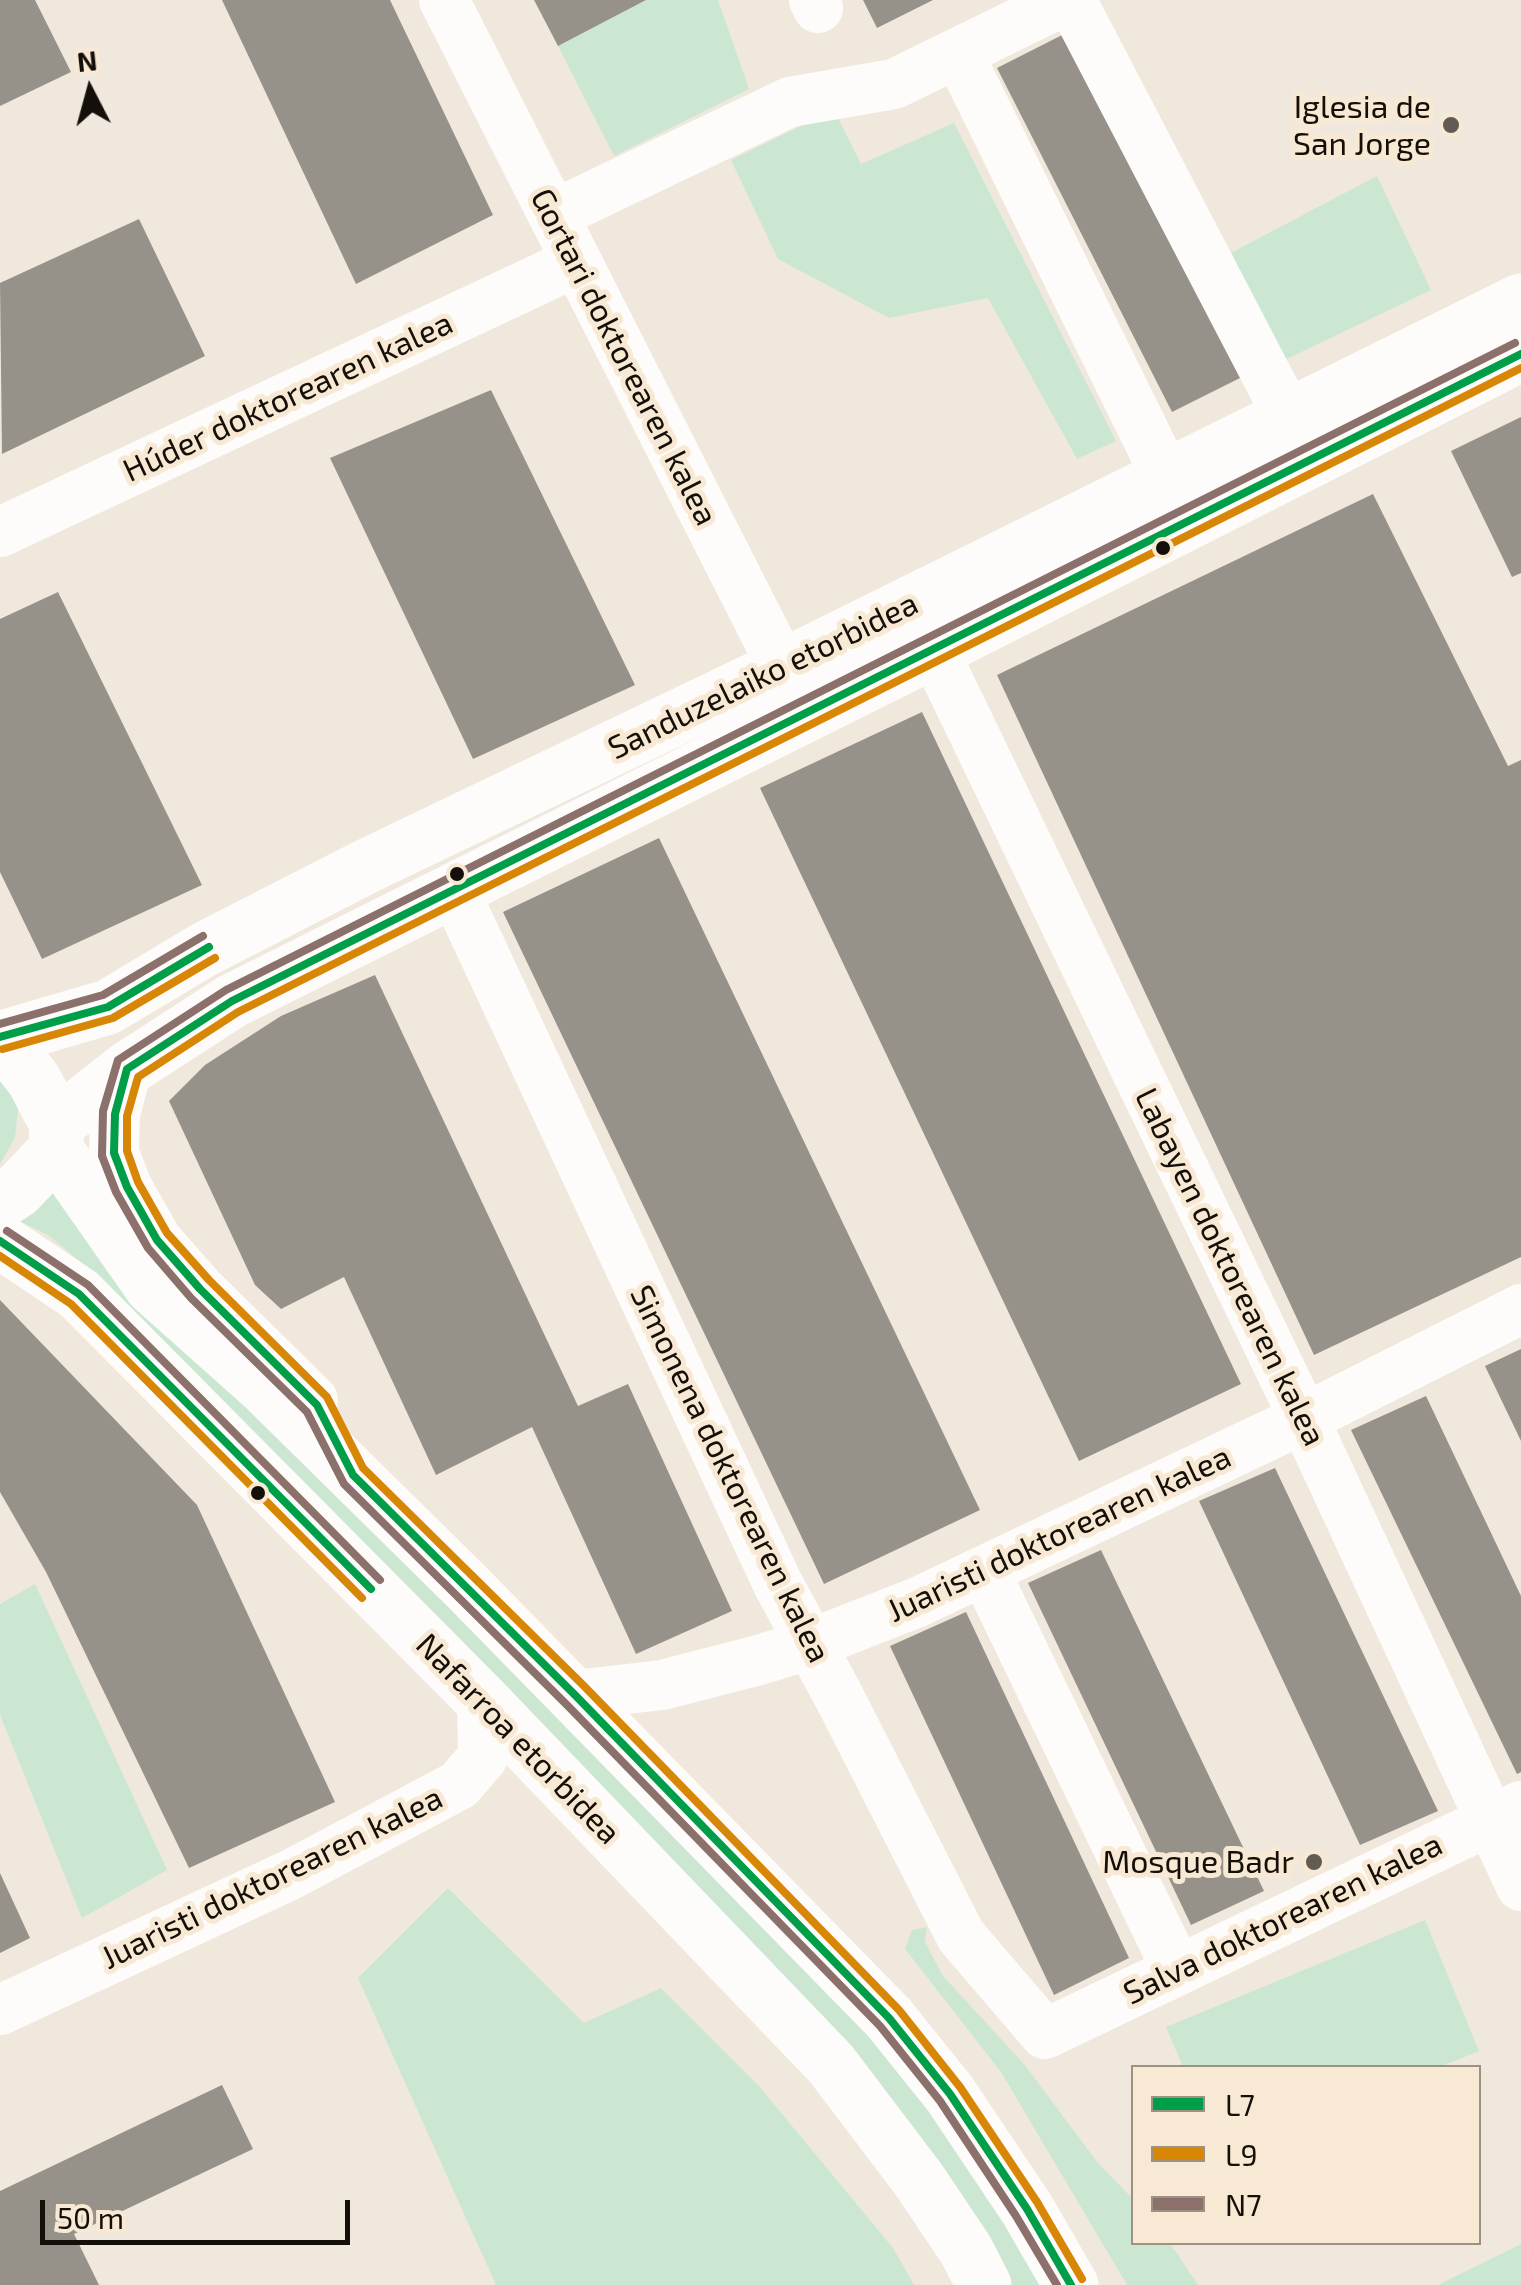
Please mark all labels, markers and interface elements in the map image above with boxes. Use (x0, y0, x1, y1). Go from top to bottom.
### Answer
north arrow (40, 40, 140, 140)
text: N (75, 42, 99, 78)
place label: Iglesia de San Jorge (1293, 88, 1431, 163)
marker: Iglesia de San Jorge (1440, 114, 1462, 136)
street label: Gortari doktorearen kalea (522, 182, 726, 532)
street label: Húder doktorearen kalea (117, 304, 459, 490)
unlabelled marker (1153, 538, 1173, 558)
street label: Sanduzelaiko etorbidea (602, 584, 924, 768)
unlabelled marker (447, 864, 467, 884)
street label: Labayen doktorearen kalea (1127, 1082, 1333, 1452)
street label: Simonena doktorearen kalea (622, 1279, 838, 1669)
street label: Juaristi doktorearen kalea (881, 1437, 1237, 1631)
unlabelled marker (248, 1483, 268, 1503)
street label: Nafarroa etorbidea (408, 1626, 628, 1852)
street label: Juaristi doktorearen kalea (95, 1779, 449, 1977)
street label: Salva doktorearen kalea (1117, 1825, 1449, 2013)
place label: Mosque Badr (1102, 1843, 1294, 1881)
marker: Mosque Badr (1303, 1851, 1325, 1873)
legend (1131, 2065, 1481, 2245)
text: L7 (1225, 2086, 1255, 2122)
text: L9 (1225, 2136, 1258, 2172)
scale bar (45, 2180, 355, 2242)
text: N7 (1225, 2186, 1262, 2222)
text: 50 m (57, 2199, 124, 2235)

